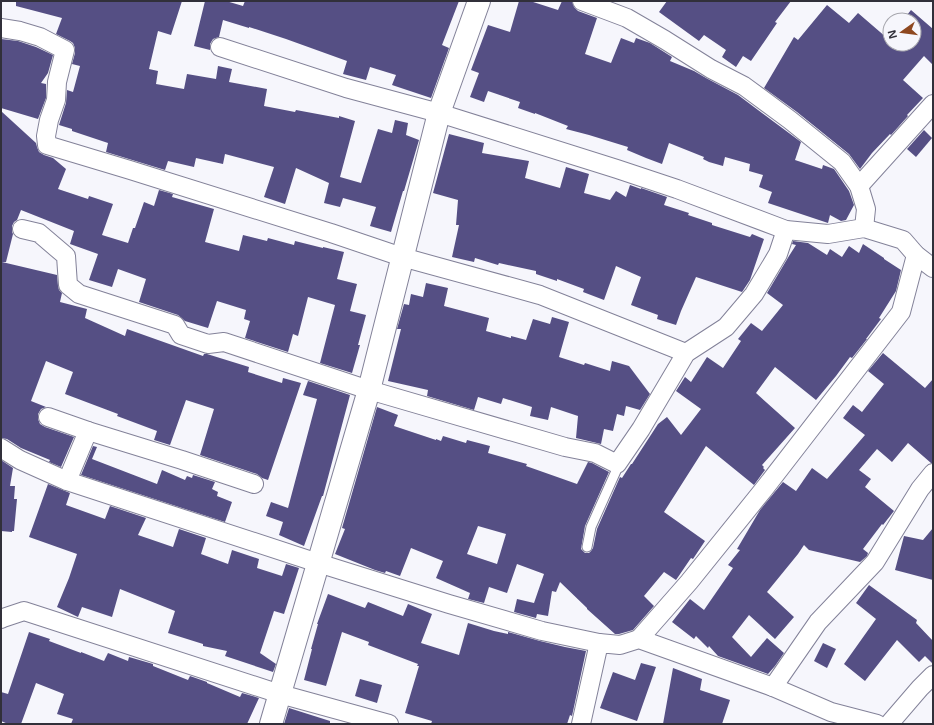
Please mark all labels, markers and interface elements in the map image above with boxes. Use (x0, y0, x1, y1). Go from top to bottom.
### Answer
north arrow (882, 12, 922, 52)
text: N (883, 28, 900, 41)

